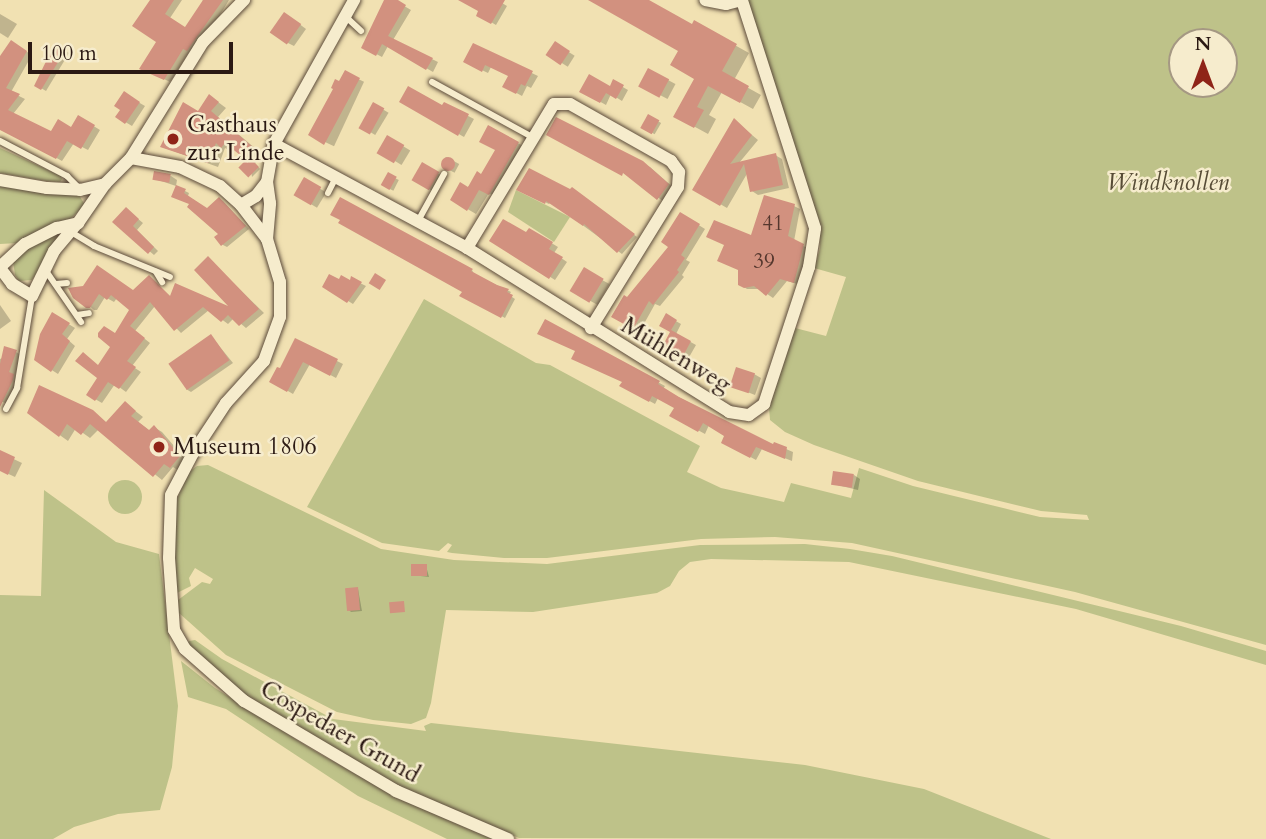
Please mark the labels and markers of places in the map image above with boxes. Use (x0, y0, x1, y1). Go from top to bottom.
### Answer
place label: Gasthaus zur Linde (187, 111, 285, 167)
marker: Gasthaus zur Linde (165, 131, 181, 147)
place label: Museum 1806 (173, 433, 317, 461)
marker: Museum 1806 (151, 439, 167, 455)

